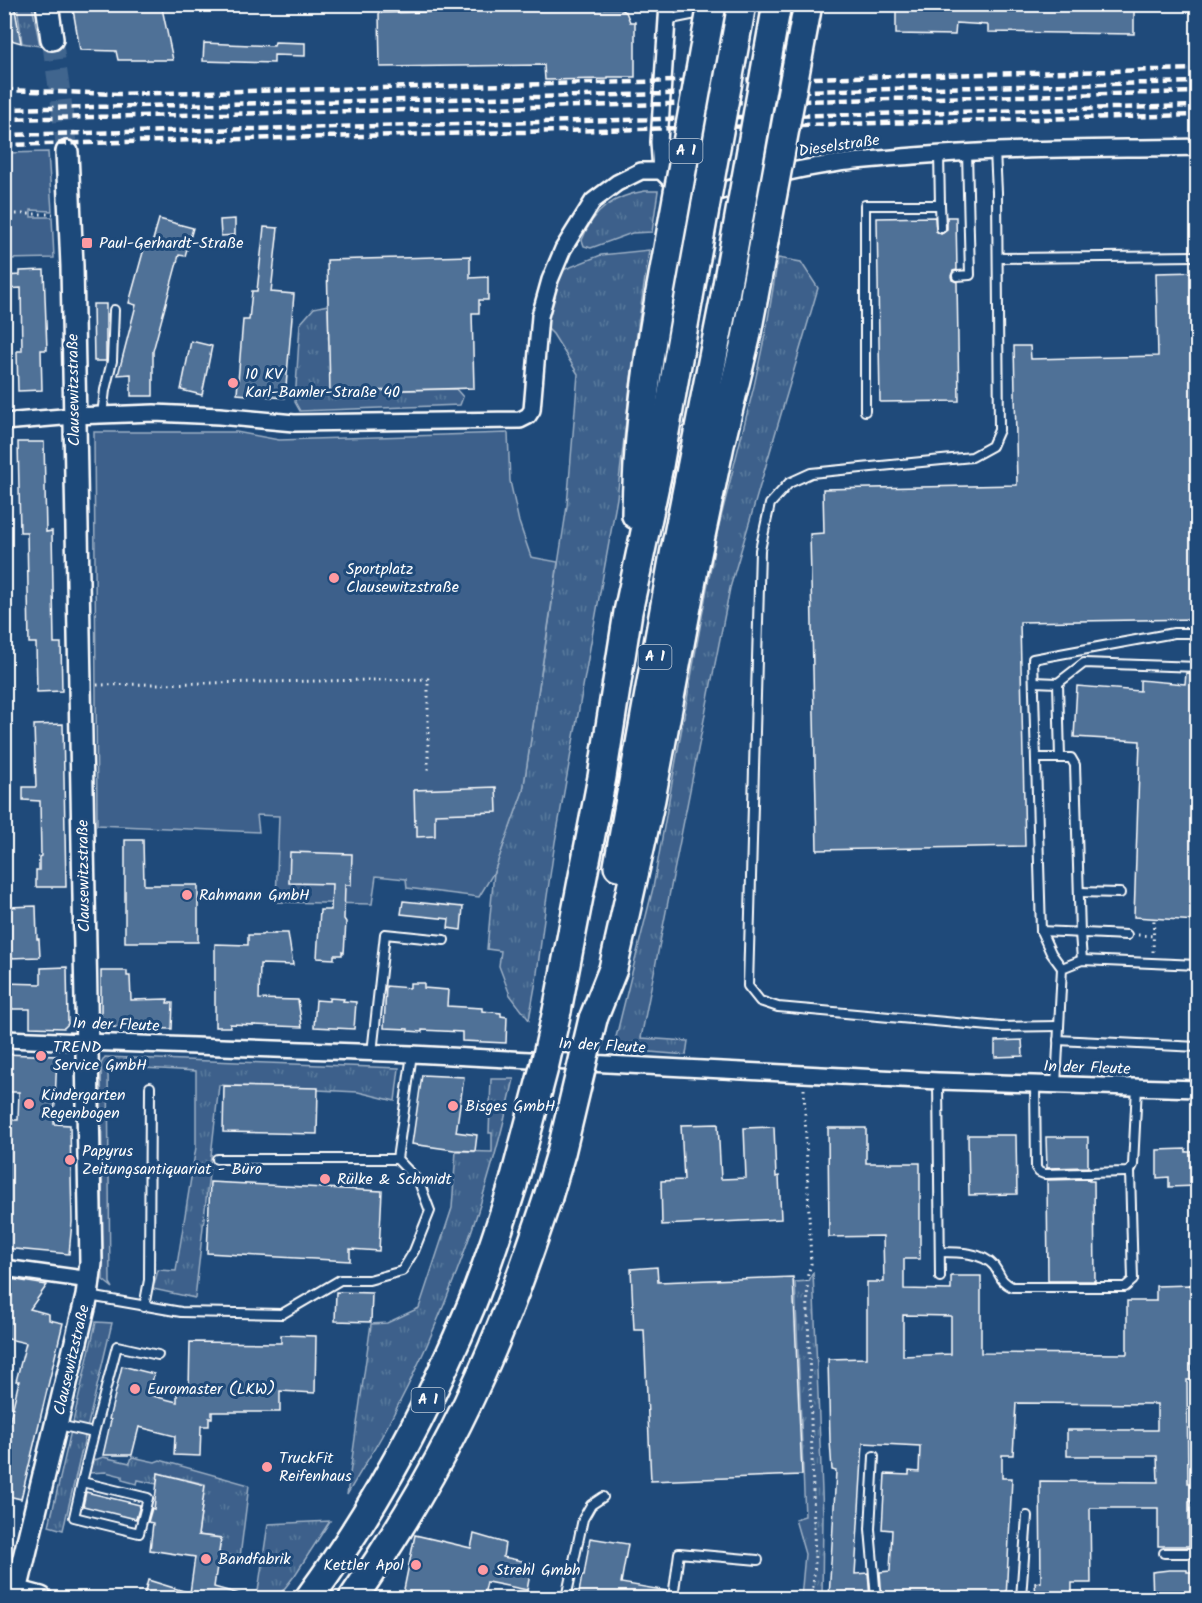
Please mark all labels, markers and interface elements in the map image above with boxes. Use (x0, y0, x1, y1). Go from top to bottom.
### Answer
street label: Dieselstraße (797, 128, 881, 164)
road number: A 1 (670, 139, 702, 163)
place label: Paul-Gerhardt-Straße (99, 231, 243, 256)
marker: Paul-Gerhardt-Straße (80, 236, 94, 250)
street label: Clausewitzstraße (61, 333, 87, 447)
place label: 10 KV Karl-Bamler-Straße 40 (245, 362, 400, 405)
marker: 10 KV Karl-Bamler-Straße 40 (226, 376, 240, 390)
place label: Sportplatz Clausewitzstraße (346, 557, 459, 600)
marker: Sportplatz Clausewitzstraße (327, 571, 341, 585)
road number: A 1 (638, 645, 672, 669)
street label: Clausewitzstraße (71, 819, 97, 933)
place label: Rahmann GmbH (199, 883, 310, 908)
marker: Rahmann GmbH (180, 888, 194, 902)
street label: In der Fleute (72, 1011, 160, 1039)
street label: In der Fleute (558, 1031, 646, 1061)
place label: TREND Service GmbH (53, 1035, 147, 1078)
marker: TREND Service GmbH (34, 1049, 48, 1063)
street label: In der Fleute (1043, 1054, 1131, 1082)
place label: Kindergarten Regenbogen (41, 1083, 126, 1126)
place label: Bisges GmbH (465, 1094, 555, 1119)
marker: Kindergarten Regenbogen (22, 1097, 36, 1111)
marker: Bisges GmbH (446, 1099, 460, 1113)
place label: Papyrus Zeitungsantiquariat - Büro (82, 1139, 262, 1182)
marker: Papyrus Zeitungsantiquariat - Büro (63, 1153, 77, 1167)
place label: Rülke & Schmidt (337, 1167, 452, 1192)
marker: Rülke & Schmidt (318, 1172, 332, 1186)
street label: Clausewitzstraße (47, 1302, 97, 1418)
place label: Euromaster (LKW) (147, 1377, 275, 1402)
marker: Euromaster (LKW) (128, 1382, 142, 1396)
road number: A 1 (412, 1388, 444, 1412)
place label: TruckFit Reifenhaus (279, 1446, 352, 1489)
marker: TruckFit Reifenhaus (260, 1460, 274, 1474)
place label: Bandfabrik (218, 1547, 291, 1572)
marker: Bandfabrik (199, 1552, 213, 1566)
place label: Kettler Apol (324, 1553, 404, 1578)
marker: Kettler Apol (409, 1558, 423, 1572)
place label: Strehl Gmbh (495, 1558, 581, 1583)
marker: Strehl Gmbh (476, 1563, 490, 1577)

